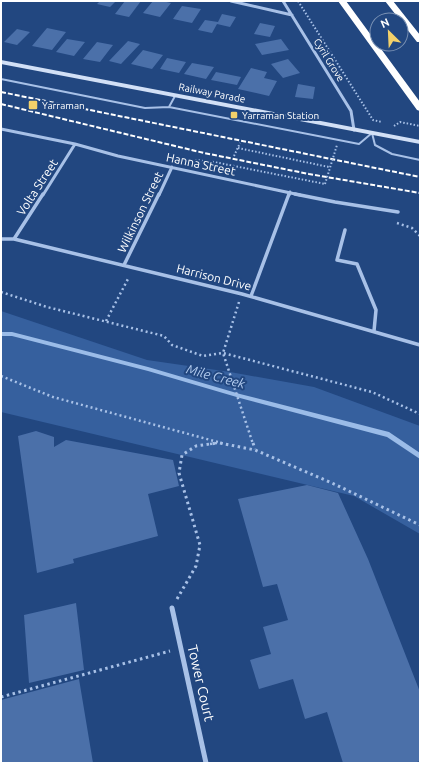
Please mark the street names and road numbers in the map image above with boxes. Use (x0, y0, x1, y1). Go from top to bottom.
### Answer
street label: Cyril Grove (311, 36, 347, 84)
street label: Railway Parade (178, 81, 246, 105)
street label: Hanna Street (165, 150, 237, 178)
street label: Volta Street (14, 156, 60, 218)
street label: Wilkinson Street (115, 169, 165, 255)
street label: Harrison Drive (175, 261, 253, 293)
street label: Tower Court (184, 643, 218, 723)

